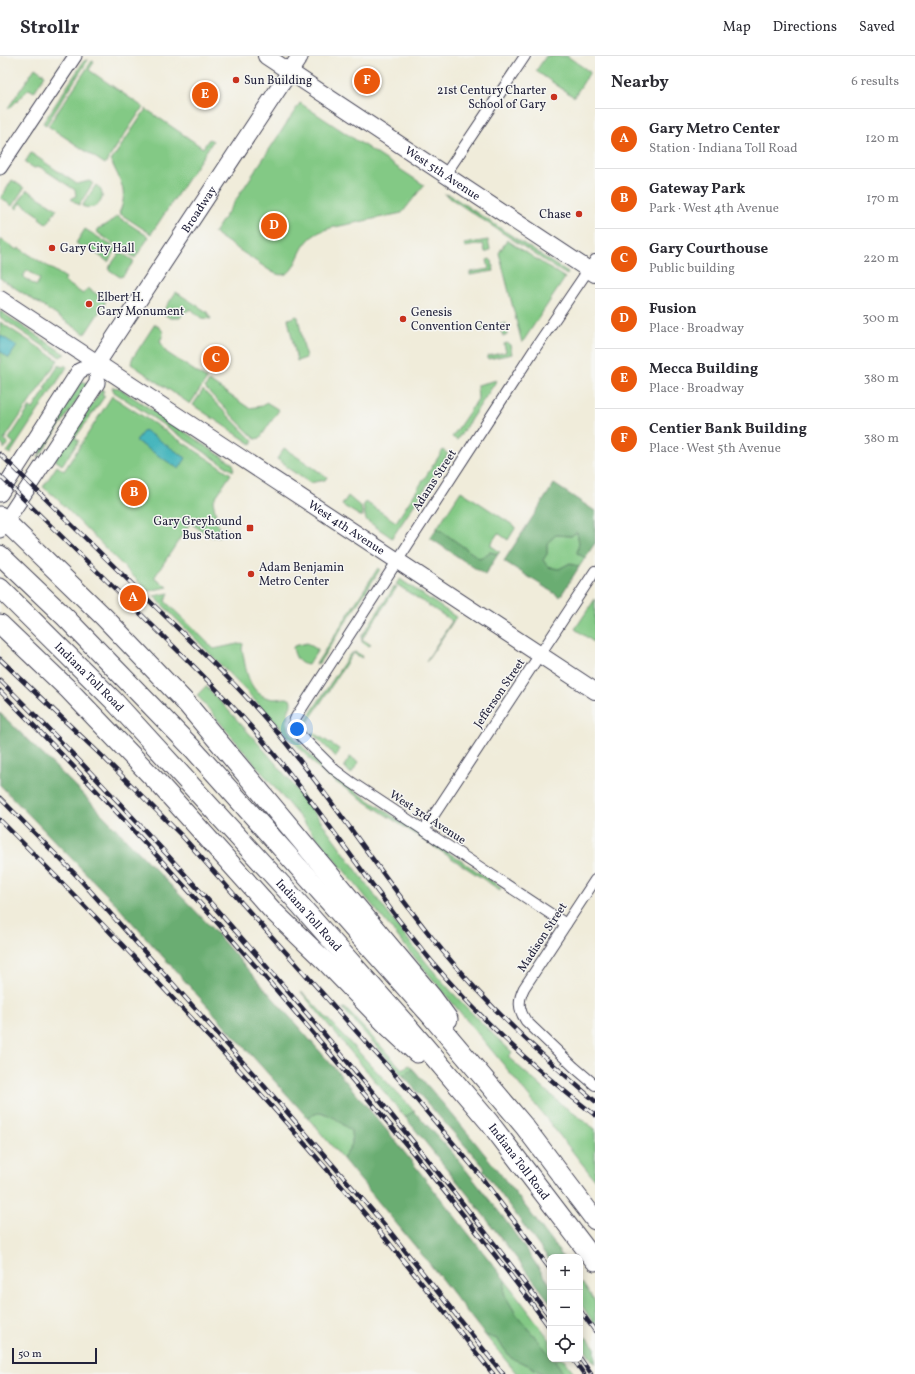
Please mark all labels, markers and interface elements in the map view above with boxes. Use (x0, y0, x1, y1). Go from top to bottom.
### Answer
text: Strollr (20, 15, 80, 41)
text: Map (723, 18, 751, 37)
text: Directions (773, 18, 837, 37)
text: Saved (859, 18, 895, 37)
pin: F (354, 66, 380, 96)
text: Nearby (611, 71, 669, 94)
place label: Sun Building (244, 73, 312, 89)
text: 6 results (851, 73, 899, 91)
marker: Sun Building (231, 75, 241, 85)
pin: E (192, 80, 218, 110)
place label: 21st Century Charter School of Gary (437, 83, 546, 113)
marker: 21st Century Charter School of Gary (549, 92, 559, 102)
text: Gary Metro Center (649, 119, 780, 140)
text: A (619, 130, 629, 148)
text: 120 m (865, 130, 899, 148)
text: Station · Indiana Toll Road (649, 140, 798, 158)
street label: West 5th Avenue (401, 143, 483, 205)
text: Gateway Park (649, 179, 745, 200)
street label: Broadway (178, 183, 221, 236)
text: B (620, 190, 628, 208)
text: 170 m (866, 190, 899, 208)
text: Park · West 4th Avenue (649, 200, 779, 218)
place label: Chase (539, 207, 571, 223)
marker: Chase (574, 209, 584, 219)
pin: D (261, 211, 287, 241)
text: Gary Courthouse (649, 239, 768, 260)
place label: Gary City Hall (60, 241, 135, 257)
marker: Gary City Hall (47, 243, 57, 253)
text: C (620, 250, 628, 268)
text: 220 m (863, 250, 899, 268)
text: Public building (649, 260, 735, 278)
place label: Elbert H. Gary Monument (97, 290, 184, 320)
marker: Elbert H. Gary Monument (84, 299, 94, 309)
text: Fusion (649, 299, 697, 320)
place label: Genesis Convention Center (411, 305, 510, 335)
text: D (619, 310, 629, 328)
text: 300 m (863, 310, 899, 328)
marker: Genesis Convention Center (398, 314, 408, 324)
text: Place · Broadway (649, 320, 744, 338)
pin: C (203, 344, 229, 374)
text: Mecca Building (649, 359, 758, 380)
text: E (620, 370, 628, 388)
text: 380 m (864, 370, 899, 388)
text: Place · Broadway (649, 380, 744, 398)
text: Centier Bank Building (649, 419, 807, 440)
text: F (620, 430, 628, 448)
text: 380 m (864, 430, 899, 448)
text: Place · West 5th Avenue (649, 440, 781, 458)
street label: Adams Street (409, 447, 461, 514)
pin: B (121, 478, 147, 508)
street label: West 4th Avenue (305, 497, 388, 559)
place label: Gary Greyhound Bus Station (154, 514, 242, 544)
marker: Gary Greyhound Bus Station (245, 523, 255, 533)
place label: Adam Benjamin Metro Center (259, 560, 344, 590)
marker: Adam Benjamin Metro Center (246, 569, 256, 579)
pin: A (120, 583, 146, 613)
street label: Indiana Toll Road (50, 639, 127, 716)
street label: Jefferson Street (471, 656, 529, 732)
your location (287, 719, 307, 739)
street label: West 3rd Avenue (386, 787, 469, 849)
street label: Indiana Toll Road (271, 876, 345, 956)
street label: Madison Street (514, 900, 571, 975)
street label: Indiana Toll Road (484, 1121, 553, 1204)
map controls (547, 1254, 583, 1362)
button: + (547, 1254, 583, 1290)
button: − (547, 1290, 583, 1326)
button: locate (547, 1326, 583, 1362)
scale bar (12, 1346, 97, 1365)
text: 50 m (18, 1347, 42, 1362)

